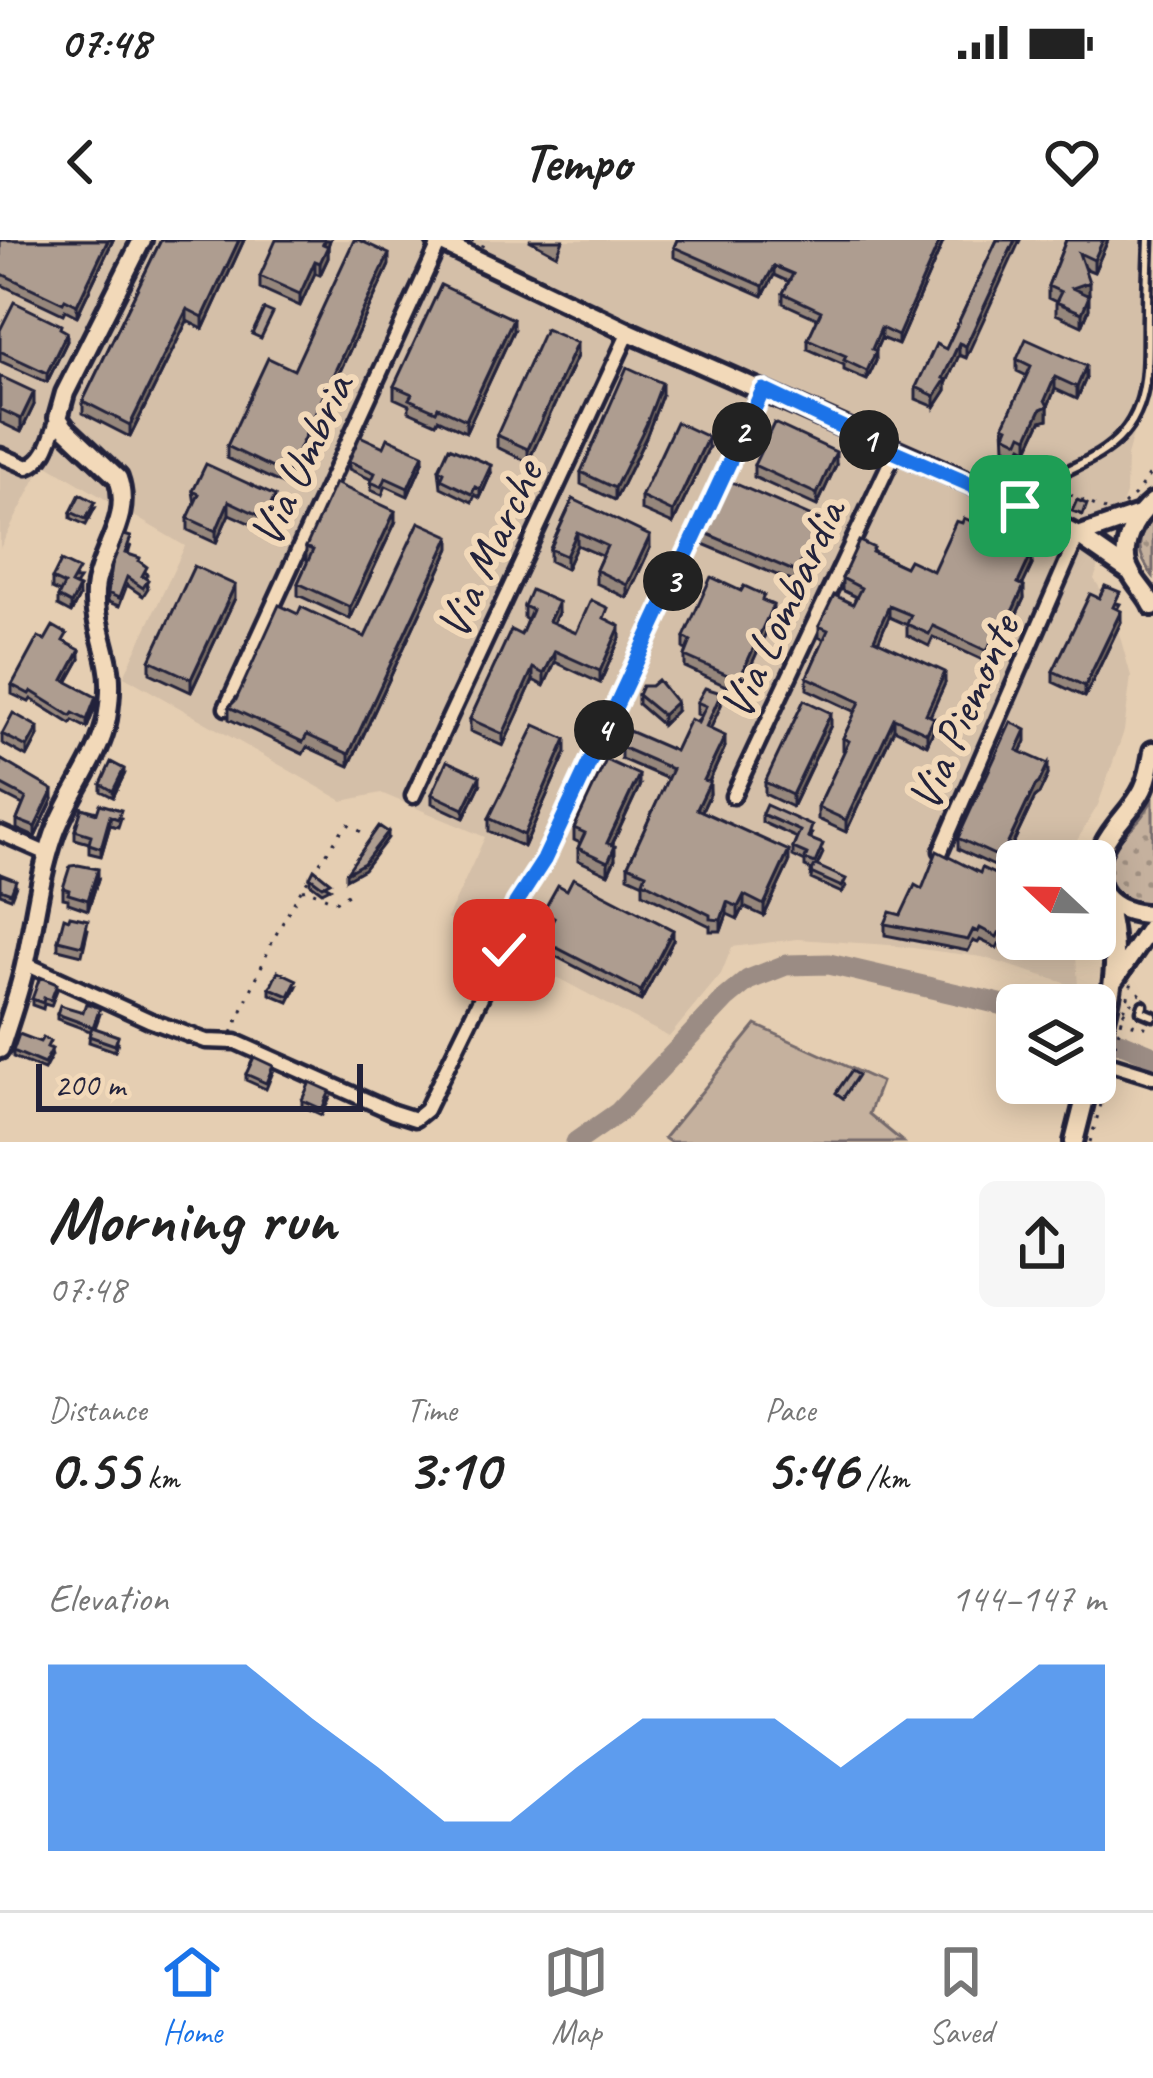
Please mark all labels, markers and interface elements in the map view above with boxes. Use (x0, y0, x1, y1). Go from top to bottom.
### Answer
text: 07:48 (60, 14, 150, 71)
text: Tempo (522, 128, 631, 196)
icon: back (48, 129, 114, 195)
icon: heart (1039, 129, 1105, 195)
street label: Via Umbria (235, 362, 368, 556)
pin: 2 (712, 402, 772, 462)
pin: 1 (839, 410, 899, 470)
text: 2 (735, 411, 749, 453)
text: 1 (862, 419, 876, 461)
street label: Via Marche (422, 448, 557, 648)
pin (969, 455, 1071, 557)
icon: arrive (987, 473, 1053, 539)
street label: Via Lombardia (705, 487, 860, 728)
pin: 3 (643, 551, 703, 611)
text: 3 (666, 560, 680, 602)
street label: Via Piemonte (893, 602, 1034, 819)
pin: 4 (574, 700, 634, 760)
text: 4 (597, 709, 611, 751)
north arrow (996, 840, 1116, 960)
map controls (996, 840, 1116, 1104)
pin (453, 899, 555, 1001)
icon: check (471, 917, 537, 983)
button: layers (996, 984, 1116, 1104)
scale bar (36, 1058, 363, 1111)
text: 200 m (54, 1064, 125, 1106)
text: Morning run (48, 1178, 336, 1261)
button: share (979, 1181, 1105, 1307)
text: 07:48 (48, 1265, 126, 1314)
text: Distance (48, 1389, 146, 1431)
text: Time (406, 1389, 457, 1431)
text: Pace (765, 1389, 816, 1431)
text: 0.55 (48, 1431, 139, 1507)
text: 3:10 (406, 1431, 499, 1507)
text: 5:46 (765, 1431, 858, 1507)
text: km (139, 1457, 179, 1499)
text: /km (858, 1457, 909, 1499)
text: Elevation (48, 1574, 168, 1623)
text: 144–147 m (951, 1574, 1105, 1623)
tab: Home (159, 1939, 225, 2053)
tab: Map (543, 1939, 609, 2053)
tab: Saved (928, 1939, 994, 2053)

